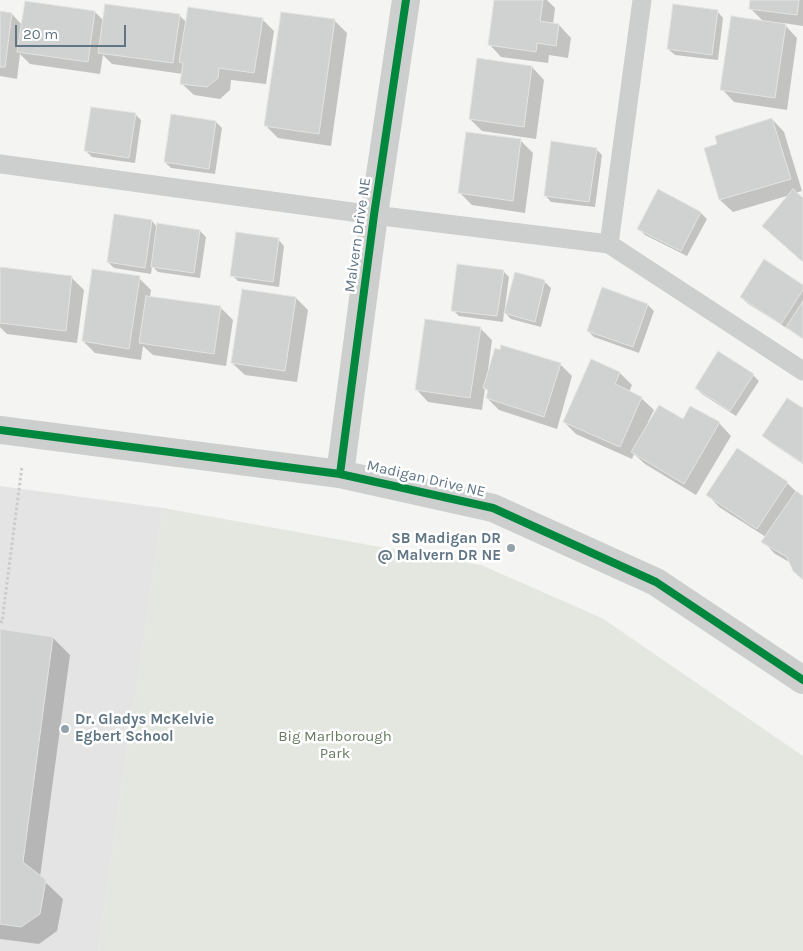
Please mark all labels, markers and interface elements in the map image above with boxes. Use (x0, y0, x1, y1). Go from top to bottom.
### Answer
scale bar (18, 15, 129, 47)
text: 20 m (23, 25, 58, 43)
street label: Malvern Drive NE (341, 176, 375, 294)
street label: Madigan Drive NE (365, 457, 487, 501)
place label: SB Madigan DR @ Malvern DR NE (377, 530, 501, 565)
marker: SB Madigan DR @ Malvern DR NE (505, 542, 517, 554)
place label: Dr. Gladys McKelvie Egbert School (75, 711, 214, 746)
marker: Dr. Gladys McKelvie Egbert School (59, 723, 71, 735)
park label: Big Marlborough Park (278, 728, 392, 763)

